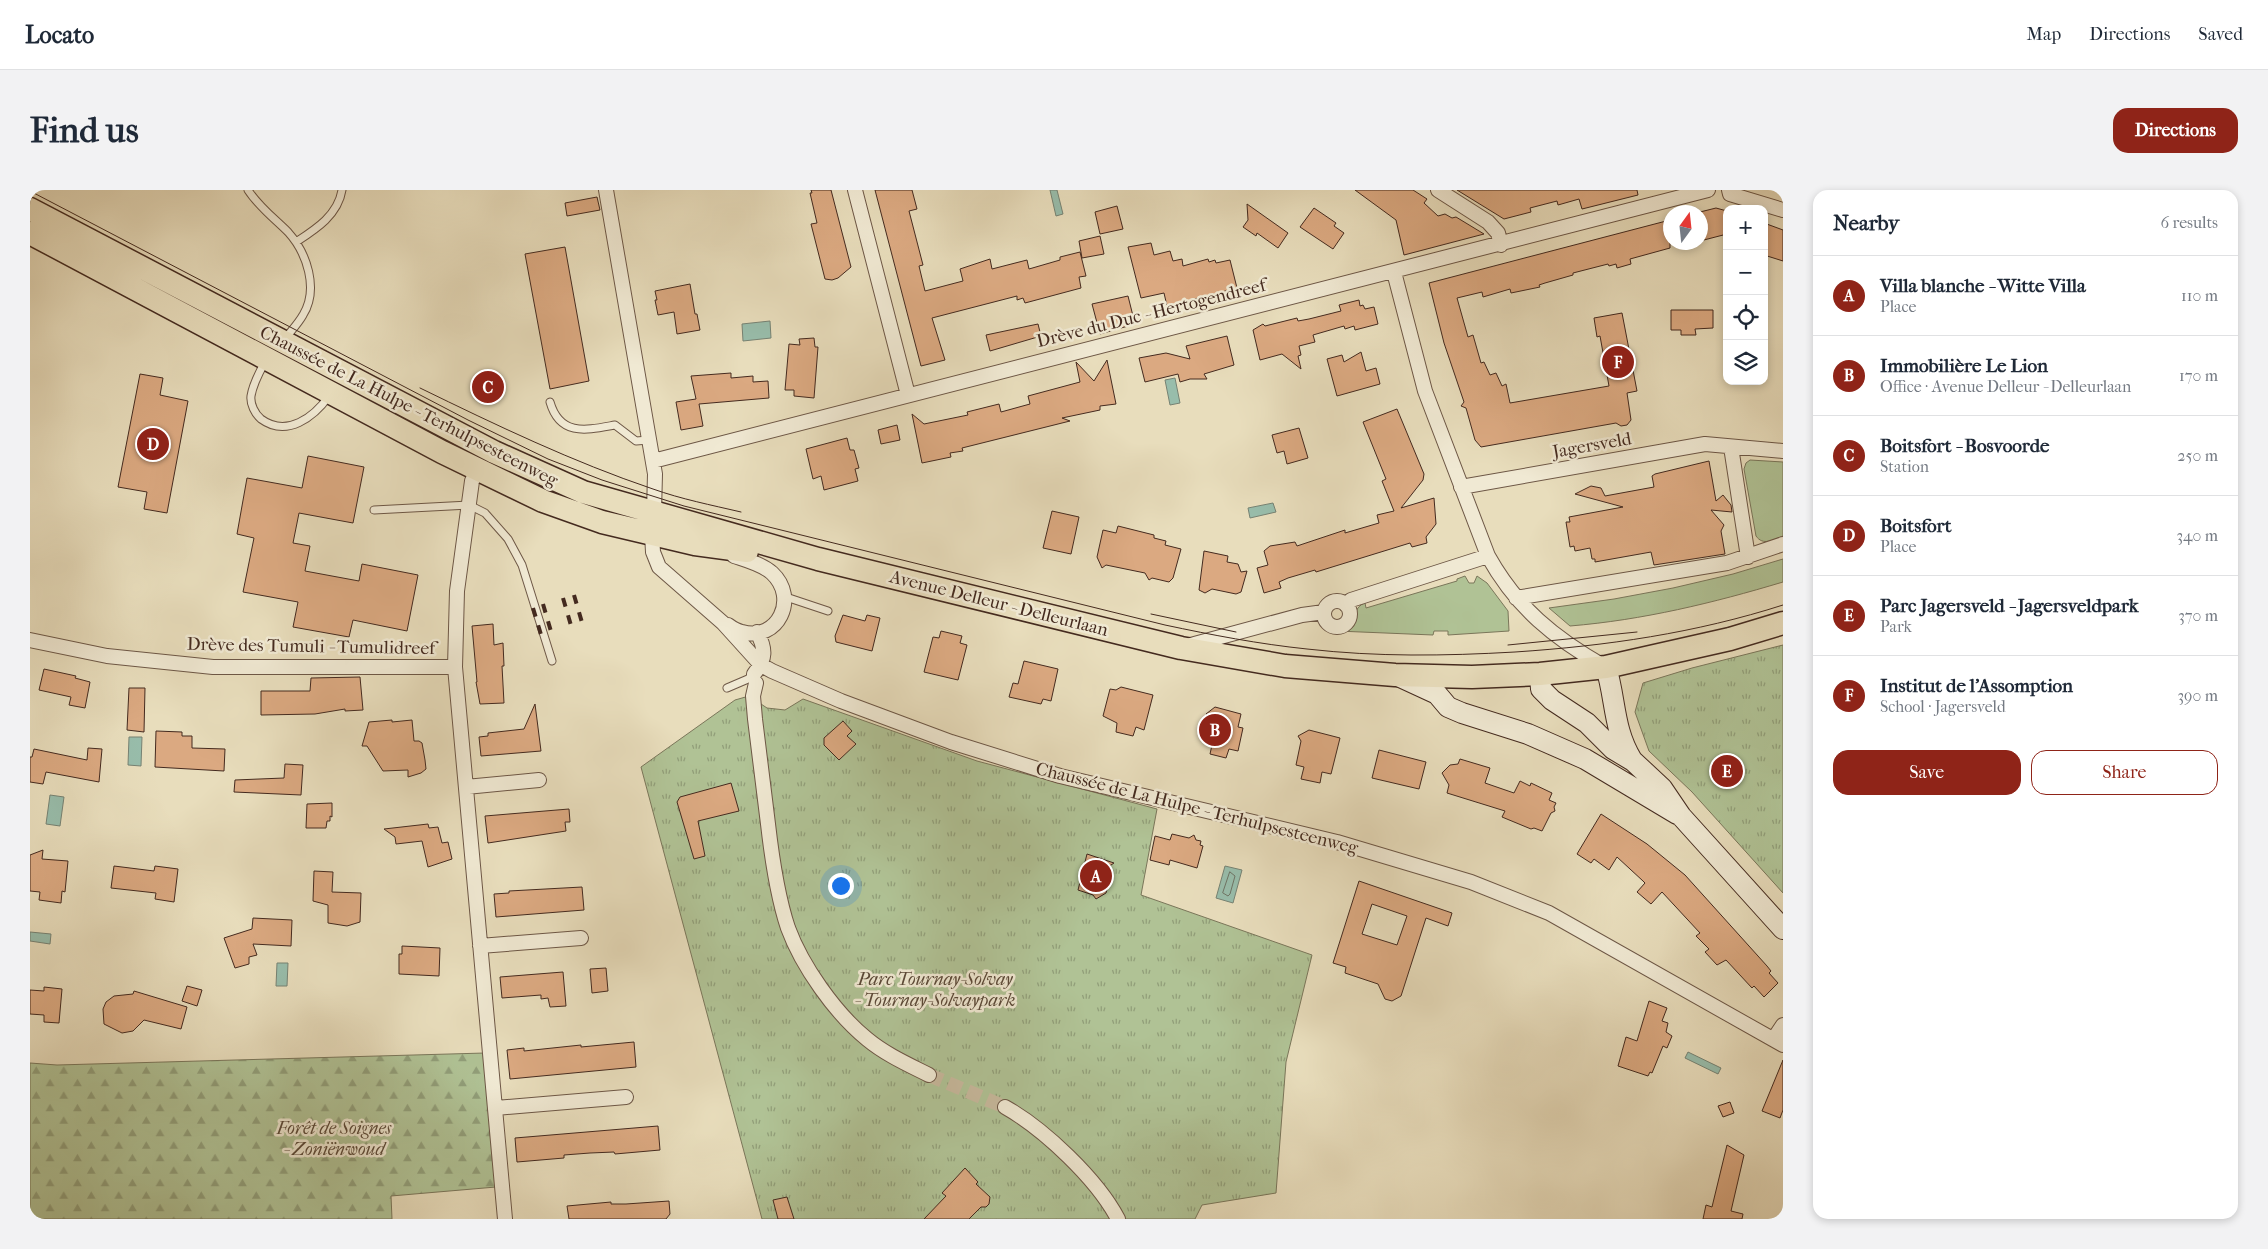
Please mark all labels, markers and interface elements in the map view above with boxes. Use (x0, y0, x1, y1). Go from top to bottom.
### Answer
text: Locato (25, 21, 94, 49)
text: Map (2027, 24, 2061, 45)
text: Directions (2089, 24, 2170, 45)
text: Saved (2198, 24, 2243, 45)
button: Directions (2113, 108, 2238, 153)
text: Find us (30, 110, 139, 151)
north arrow (1663, 205, 1708, 250)
map controls (1723, 205, 1768, 385)
button: + (1723, 205, 1768, 250)
text: Nearby (1833, 211, 1899, 235)
text: 6 results (2160, 213, 2218, 232)
button: − (1723, 250, 1768, 295)
street label: Drève du Duc - Hertogendreef (1034, 274, 1272, 352)
text: Villa blanche - Witte Villa (1880, 275, 2086, 297)
text: A (1844, 286, 1854, 305)
text: 110 m (2181, 286, 2218, 305)
button: locate (1723, 295, 1768, 340)
text: Place (1880, 297, 1916, 316)
street label: Chaussée de La Hulpe - Terhulpsesteenweg (256, 321, 562, 491)
button: layers (1723, 340, 1768, 385)
pin: F (1602, 343, 1634, 381)
text: Immobilière Le Lion (1880, 355, 2048, 377)
text: B (1844, 366, 1854, 385)
text: 170 m (2179, 366, 2218, 385)
pin: C (472, 368, 504, 406)
text: Office · Avenue Delleur - Delleurlaan (1880, 377, 2131, 396)
pin: D (137, 425, 169, 463)
street label: Jagersveld (1549, 428, 1633, 463)
text: Boitsfort - Bosvoorde (1880, 435, 2049, 457)
text: C (1844, 446, 1854, 465)
text: 250 m (2177, 446, 2218, 465)
text: Station (1880, 457, 1929, 476)
text: Boitsfort (1880, 515, 1952, 537)
text: D (1843, 526, 1855, 545)
text: 340 m (2176, 526, 2218, 545)
text: Place (1880, 537, 1916, 556)
street label: Avenue Delleur - Delleurlaan (886, 566, 1111, 641)
text: Parc Jagersveld - Jagersveldpark (1880, 595, 2139, 617)
text: E (1844, 606, 1854, 625)
text: 370 m (2178, 606, 2218, 625)
text: Park (1880, 617, 1912, 636)
street label: Drève des Tumuli - Tumulidreef (187, 634, 439, 659)
text: Institut de l'Assomption (1880, 675, 2073, 697)
text: F (1845, 686, 1853, 705)
text: 390 m (2177, 686, 2218, 705)
text: School · Jagersveld (1880, 697, 2006, 716)
pin: B (1199, 711, 1231, 749)
button: Save (1833, 750, 2021, 795)
button: Share (2031, 750, 2218, 795)
pin: E (1711, 752, 1743, 790)
street label: Chaussée de La Hulpe - Terhulpsesteenweg (1034, 758, 1361, 859)
pin: A (1080, 857, 1112, 895)
your location (828, 873, 854, 899)
park label: Parc Tournay-Solvay - Tournay-Solvaypark (855, 969, 1015, 1011)
park label: Forêt de Soignes - Zoniënwoud (276, 1118, 392, 1160)

